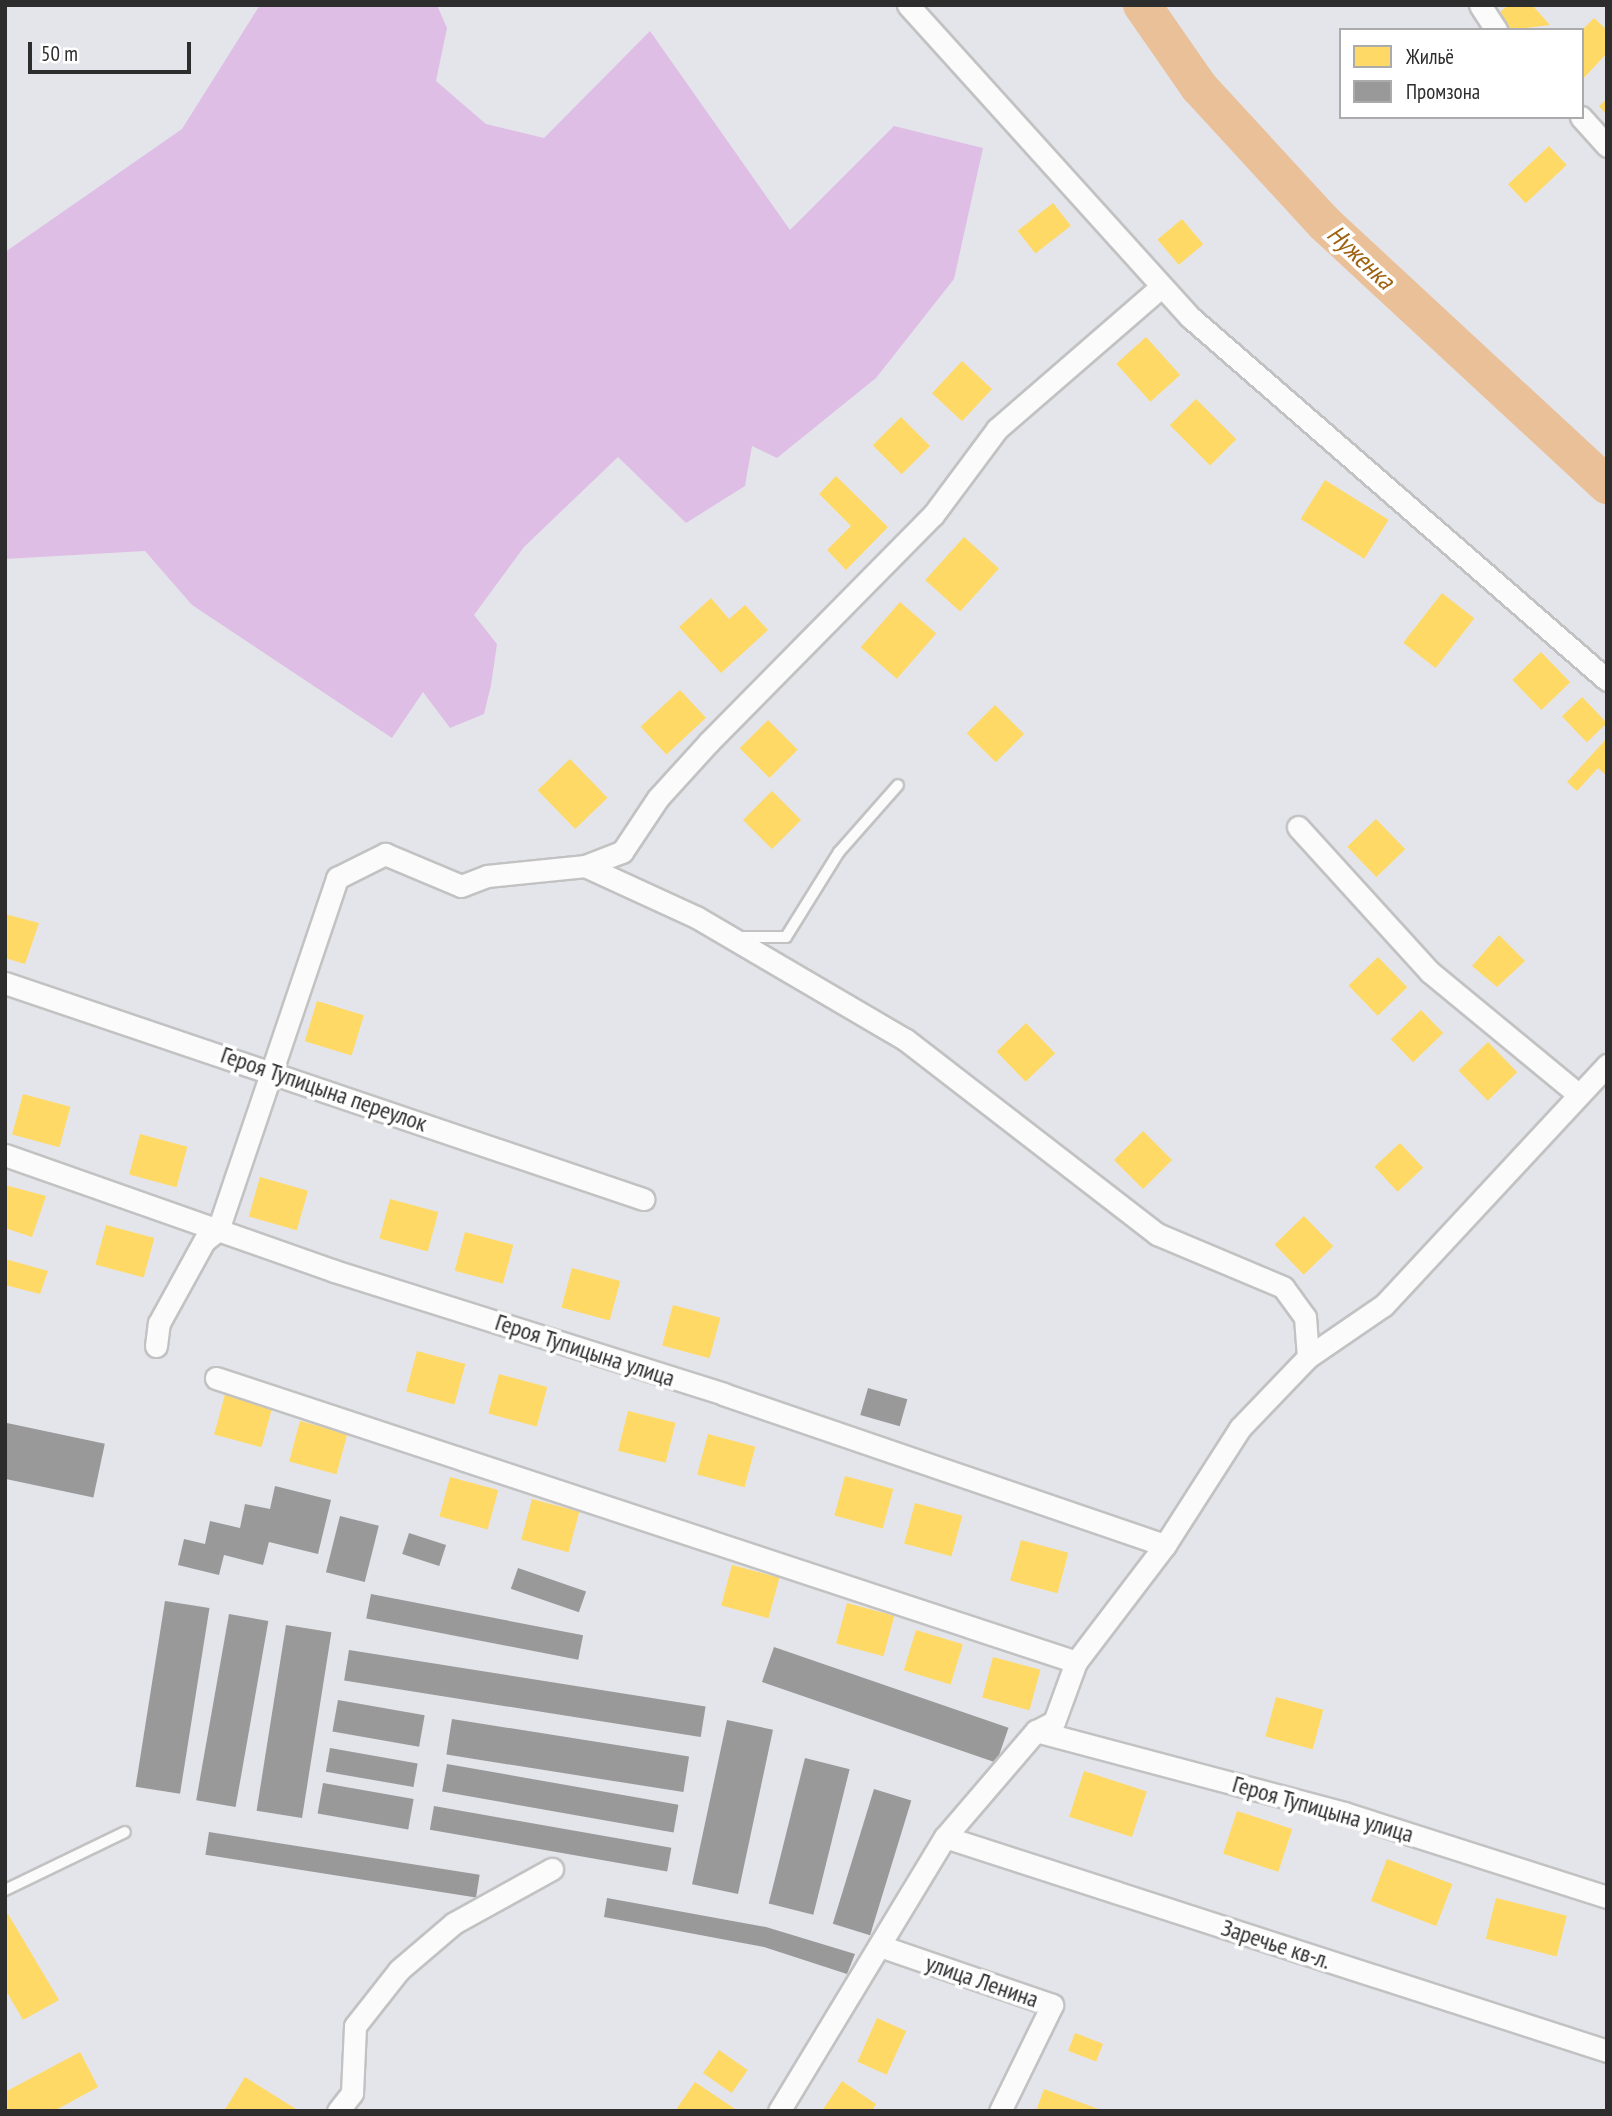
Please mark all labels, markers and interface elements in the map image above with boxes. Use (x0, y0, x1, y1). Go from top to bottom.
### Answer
scale bar (32, 28, 194, 72)
legend (1339, 28, 1584, 119)
text: 50 m (41, 40, 78, 67)
text: Жильё (1406, 43, 1454, 70)
text: Промзона (1406, 78, 1480, 105)
water label: Нуженка (1321, 218, 1401, 296)
street label: Героя Тупицына переулок (217, 1040, 431, 1138)
street label: Героя Тупицына улица (491, 1307, 679, 1393)
street label: Героя Тупицына улица (1229, 1769, 1417, 1849)
street label: Заречье кв-л. (1218, 1913, 1334, 1975)
street label: улица Ленина (922, 1948, 1042, 2014)

